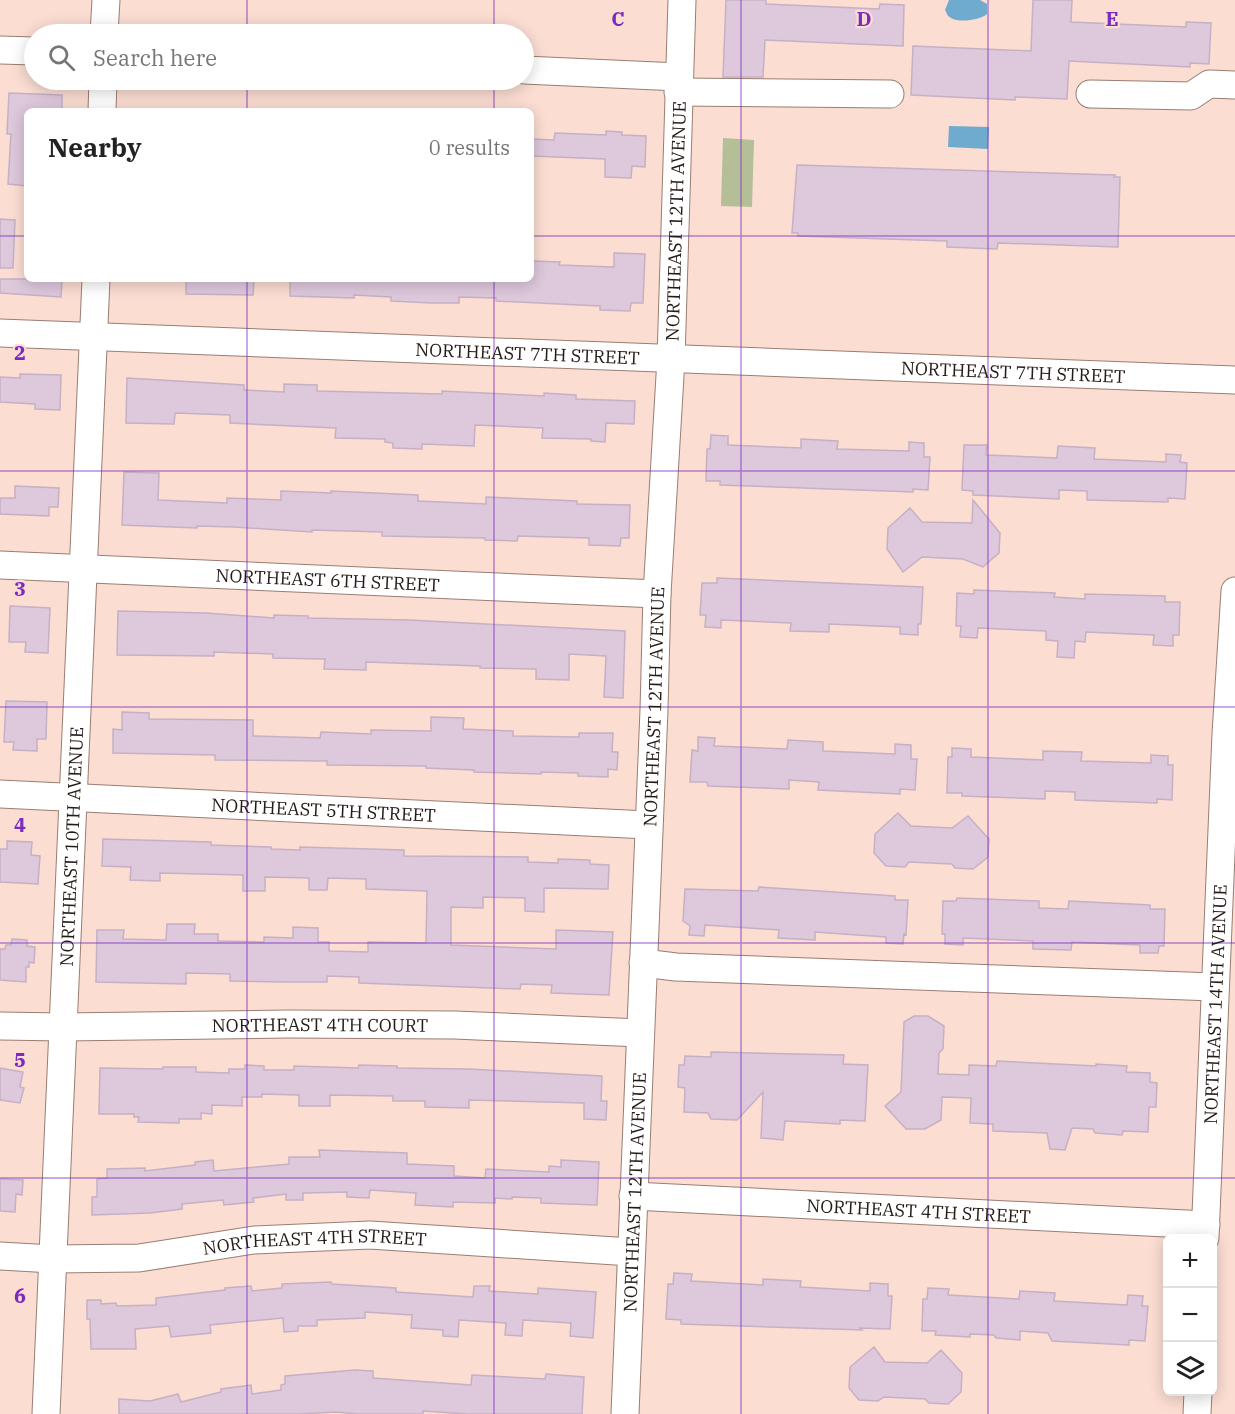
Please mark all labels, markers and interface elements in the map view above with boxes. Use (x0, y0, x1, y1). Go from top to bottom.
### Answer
text: C (611, 5, 625, 32)
text: D (856, 5, 872, 32)
text: E (1105, 5, 1119, 32)
search box (24, 24, 534, 90)
icon: search (45, 41, 78, 74)
text: Search here (93, 43, 217, 72)
street label: NORTHEAST 12TH AVENUE (660, 101, 690, 342)
text: Nearby (48, 130, 142, 164)
text: 0 results (429, 134, 510, 161)
street label: NORTHEAST 7TH STREET (415, 337, 641, 369)
text: 2 (14, 339, 26, 366)
street label: NORTHEAST 7TH STREET (901, 356, 1126, 387)
street label: NORTHEAST 6TH STREET (215, 563, 441, 596)
text: 3 (14, 575, 26, 602)
street label: NORTHEAST 12TH AVENUE (638, 586, 669, 827)
street label: NORTHEAST 10TH AVENUE (54, 726, 88, 967)
street label: NORTHEAST 5TH STREET (211, 793, 437, 826)
text: 4 (14, 811, 26, 838)
street label: NORTHEAST 14TH AVENUE (1198, 884, 1231, 1125)
street label: NORTHEAST 4TH COURT (212, 1012, 429, 1037)
text: 5 (14, 1046, 26, 1073)
street label: NORTHEAST 12TH AVENUE (618, 1072, 651, 1313)
street label: NORTHEAST 4TH STREET (806, 1193, 1032, 1228)
street label: NORTHEAST 4TH STREET (201, 1223, 428, 1259)
map controls (1163, 1234, 1217, 1396)
button: + (1163, 1234, 1217, 1288)
text: 6 (14, 1282, 26, 1309)
button: − (1163, 1288, 1217, 1342)
button: layers (1163, 1342, 1217, 1396)

